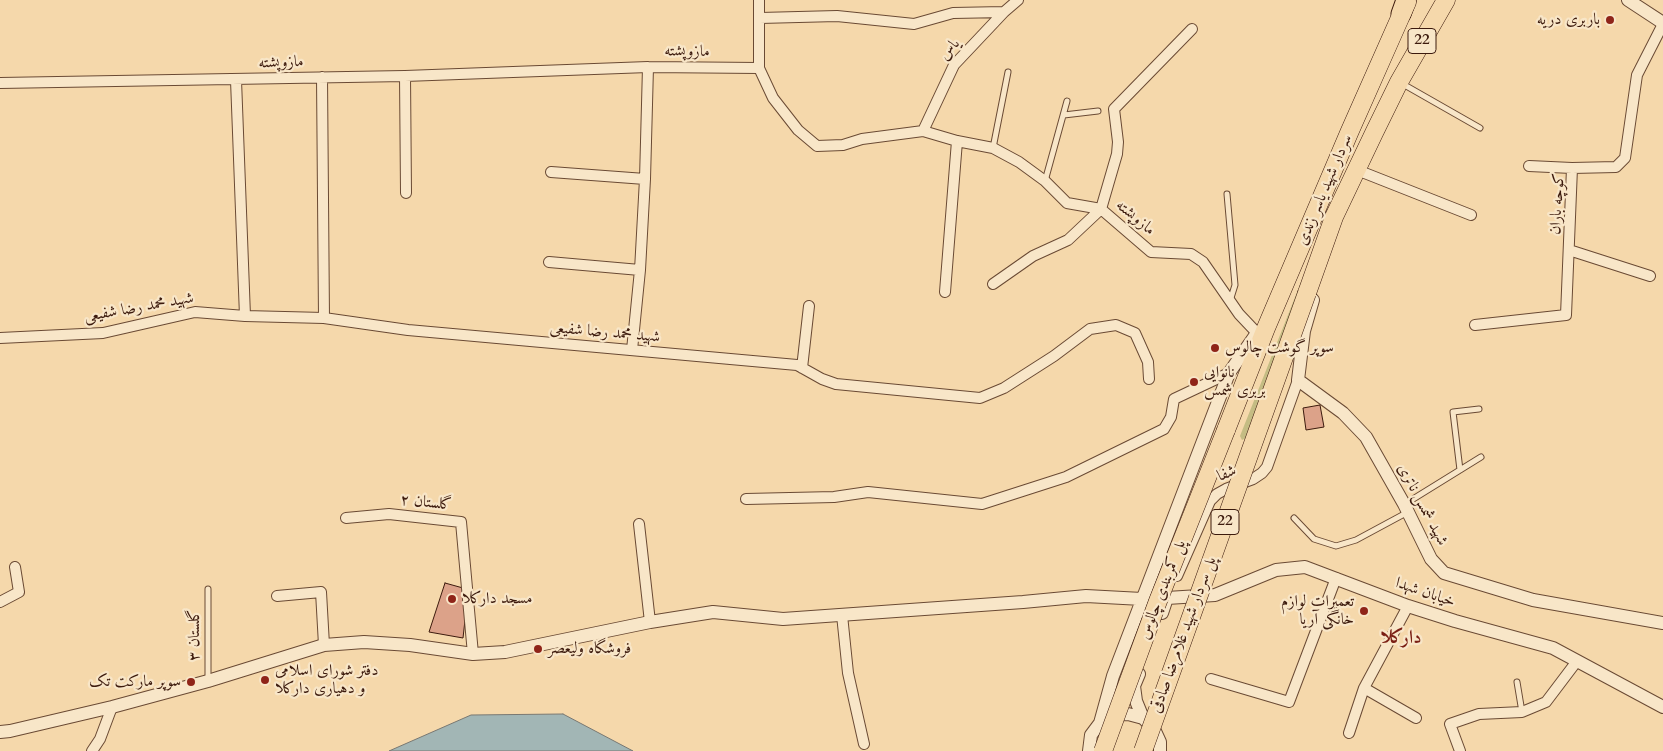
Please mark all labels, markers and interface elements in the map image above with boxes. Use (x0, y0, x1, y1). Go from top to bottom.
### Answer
place label: باربری دریه (1537, 10, 1600, 30)
marker: باربری دریه (1604, 14, 1616, 26)
road number: 22 (1408, 28, 1436, 54)
street label: یاس (935, 35, 965, 65)
street label: مازوپشته (664, 42, 710, 62)
street label: مازوپشته (258, 53, 304, 73)
street label: سردار شهید یاسر زندی (1293, 132, 1357, 248)
street label: کوچه باران (1546, 172, 1570, 236)
street label: مازوپشته (1111, 196, 1159, 240)
street label: شهید محمد رضا شفیعی (83, 289, 195, 327)
street label: شهید محمد رضا شفیعی (549, 319, 661, 347)
place label: سوپر گوشت چالوس (1225, 338, 1334, 358)
marker: سوپر گوشت چالوس (1209, 342, 1221, 354)
place label: نانوایی بربری شمس (1204, 363, 1265, 401)
marker: نانوایی بربری شمس (1188, 376, 1200, 388)
street label: شفا (1215, 461, 1239, 487)
street label: شهید شمس ناتری (1392, 461, 1452, 549)
street label: گلستان ۲ (399, 491, 453, 515)
road number: 22 (1211, 510, 1239, 534)
street label: پل کمربندی چالوس (1135, 538, 1191, 642)
street label: پل سردار شهید غلامرضا صادقی (1147, 554, 1221, 716)
street label: خیابان شهدا (1393, 574, 1457, 612)
place label: مسجد دارکلا (462, 589, 532, 609)
place label: تعمیرات لوازم خانگی آریا (1281, 592, 1354, 630)
marker: مسجد دارکلا (446, 593, 458, 605)
marker: تعمیرات لوازم خانگی آریا (1358, 605, 1370, 617)
street label: گلستان ۳ (185, 609, 205, 661)
district label: دارکلا (1380, 628, 1422, 650)
place label: فروشگاه ولیعصر (548, 639, 631, 659)
marker: فروشگاه ولیعصر (532, 643, 544, 655)
place label: دفتر شورای اسلامی و دهیاری دارکلا (275, 661, 378, 699)
place label: سوپر مارکت تک (89, 672, 181, 692)
marker: دفتر شورای اسلامی و دهیاری دارکلا (259, 674, 271, 686)
marker: سوپر مارکت تک (185, 676, 197, 688)

